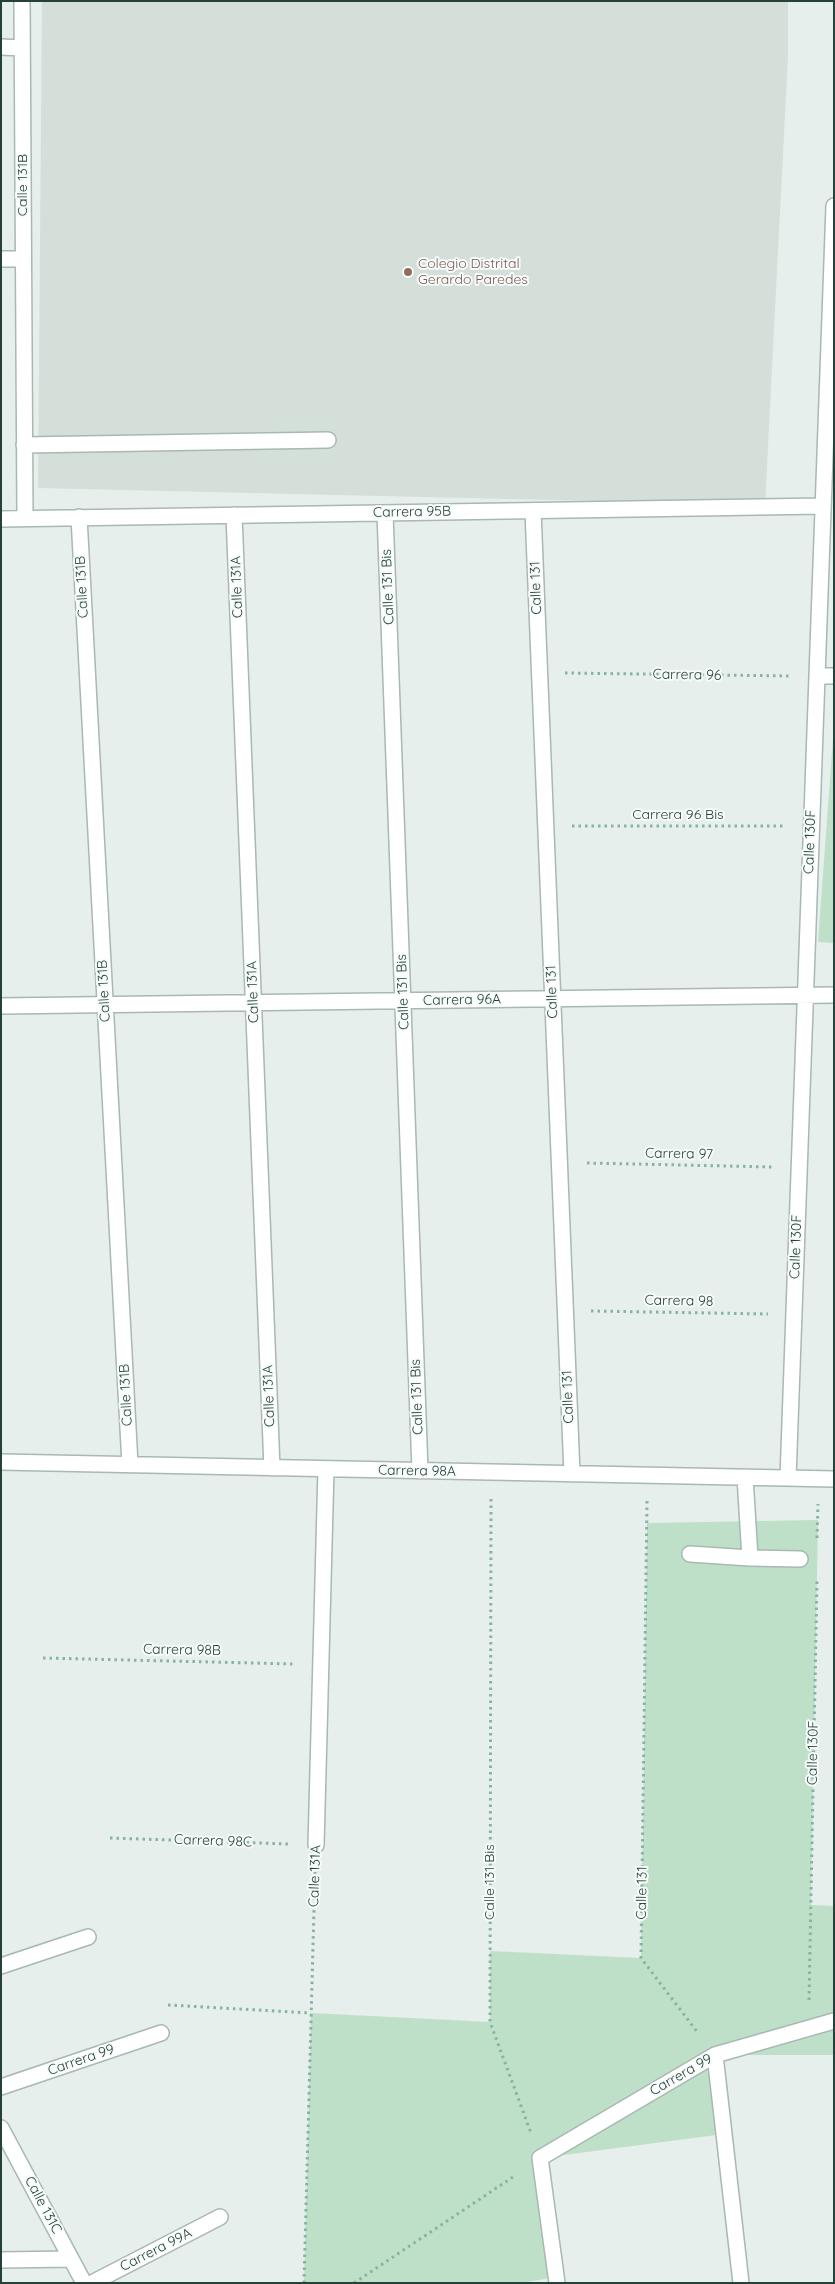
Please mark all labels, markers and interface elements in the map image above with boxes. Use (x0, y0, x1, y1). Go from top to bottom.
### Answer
street label: Calle 131B (15, 154, 31, 216)
place label: Colegio Distrital Gerardo Paredes (418, 256, 528, 288)
marker: Colegio Distrital Gerardo Paredes (402, 266, 414, 278)
street label: Carrera 95B (373, 503, 451, 521)
street label: Calle 131 Bis (378, 549, 398, 625)
street label: Calle 131B (72, 555, 92, 619)
street label: Calle 131A (228, 556, 246, 618)
street label: Calle 131 (527, 561, 545, 615)
street label: Carrera 96 (652, 666, 722, 684)
street label: Carrera 96 Bis (632, 807, 724, 823)
street label: Calle 130F (800, 810, 820, 874)
street label: Calle 131 Bis (393, 954, 413, 1030)
street label: Calle 131B (94, 959, 114, 1023)
street label: Calle 131A (244, 961, 262, 1023)
street label: Calle 131 (543, 965, 561, 1019)
street label: Carrera 96A (423, 991, 501, 1009)
street label: Carrera 97 (645, 1145, 713, 1163)
street label: Calle 130F (786, 1215, 806, 1279)
street label: Carrera 98 (644, 1292, 714, 1310)
street label: Calle 131 Bis (407, 1359, 427, 1435)
street label: Calle 131B (116, 1363, 136, 1427)
street label: Calle 131A (260, 1365, 278, 1427)
street label: Calle 131 (559, 1370, 577, 1424)
street label: Carrera 98A (378, 1462, 456, 1480)
street label: Carrera 98B (143, 1641, 221, 1659)
street label: Calle 130F (804, 1721, 822, 1785)
street label: Carrera 98C (174, 1831, 252, 1851)
street label: Calle 131 Bis (482, 1844, 498, 1920)
street label: Calle 131A (306, 1845, 324, 1907)
street label: Calle 131 (633, 1866, 651, 1920)
street label: Carrera 99 (46, 2041, 116, 2079)
street label: Carrera 99 (647, 2050, 715, 2100)
street label: Calle 131C (21, 2173, 65, 2237)
street label: Carrera 99A (117, 2225, 195, 2275)

